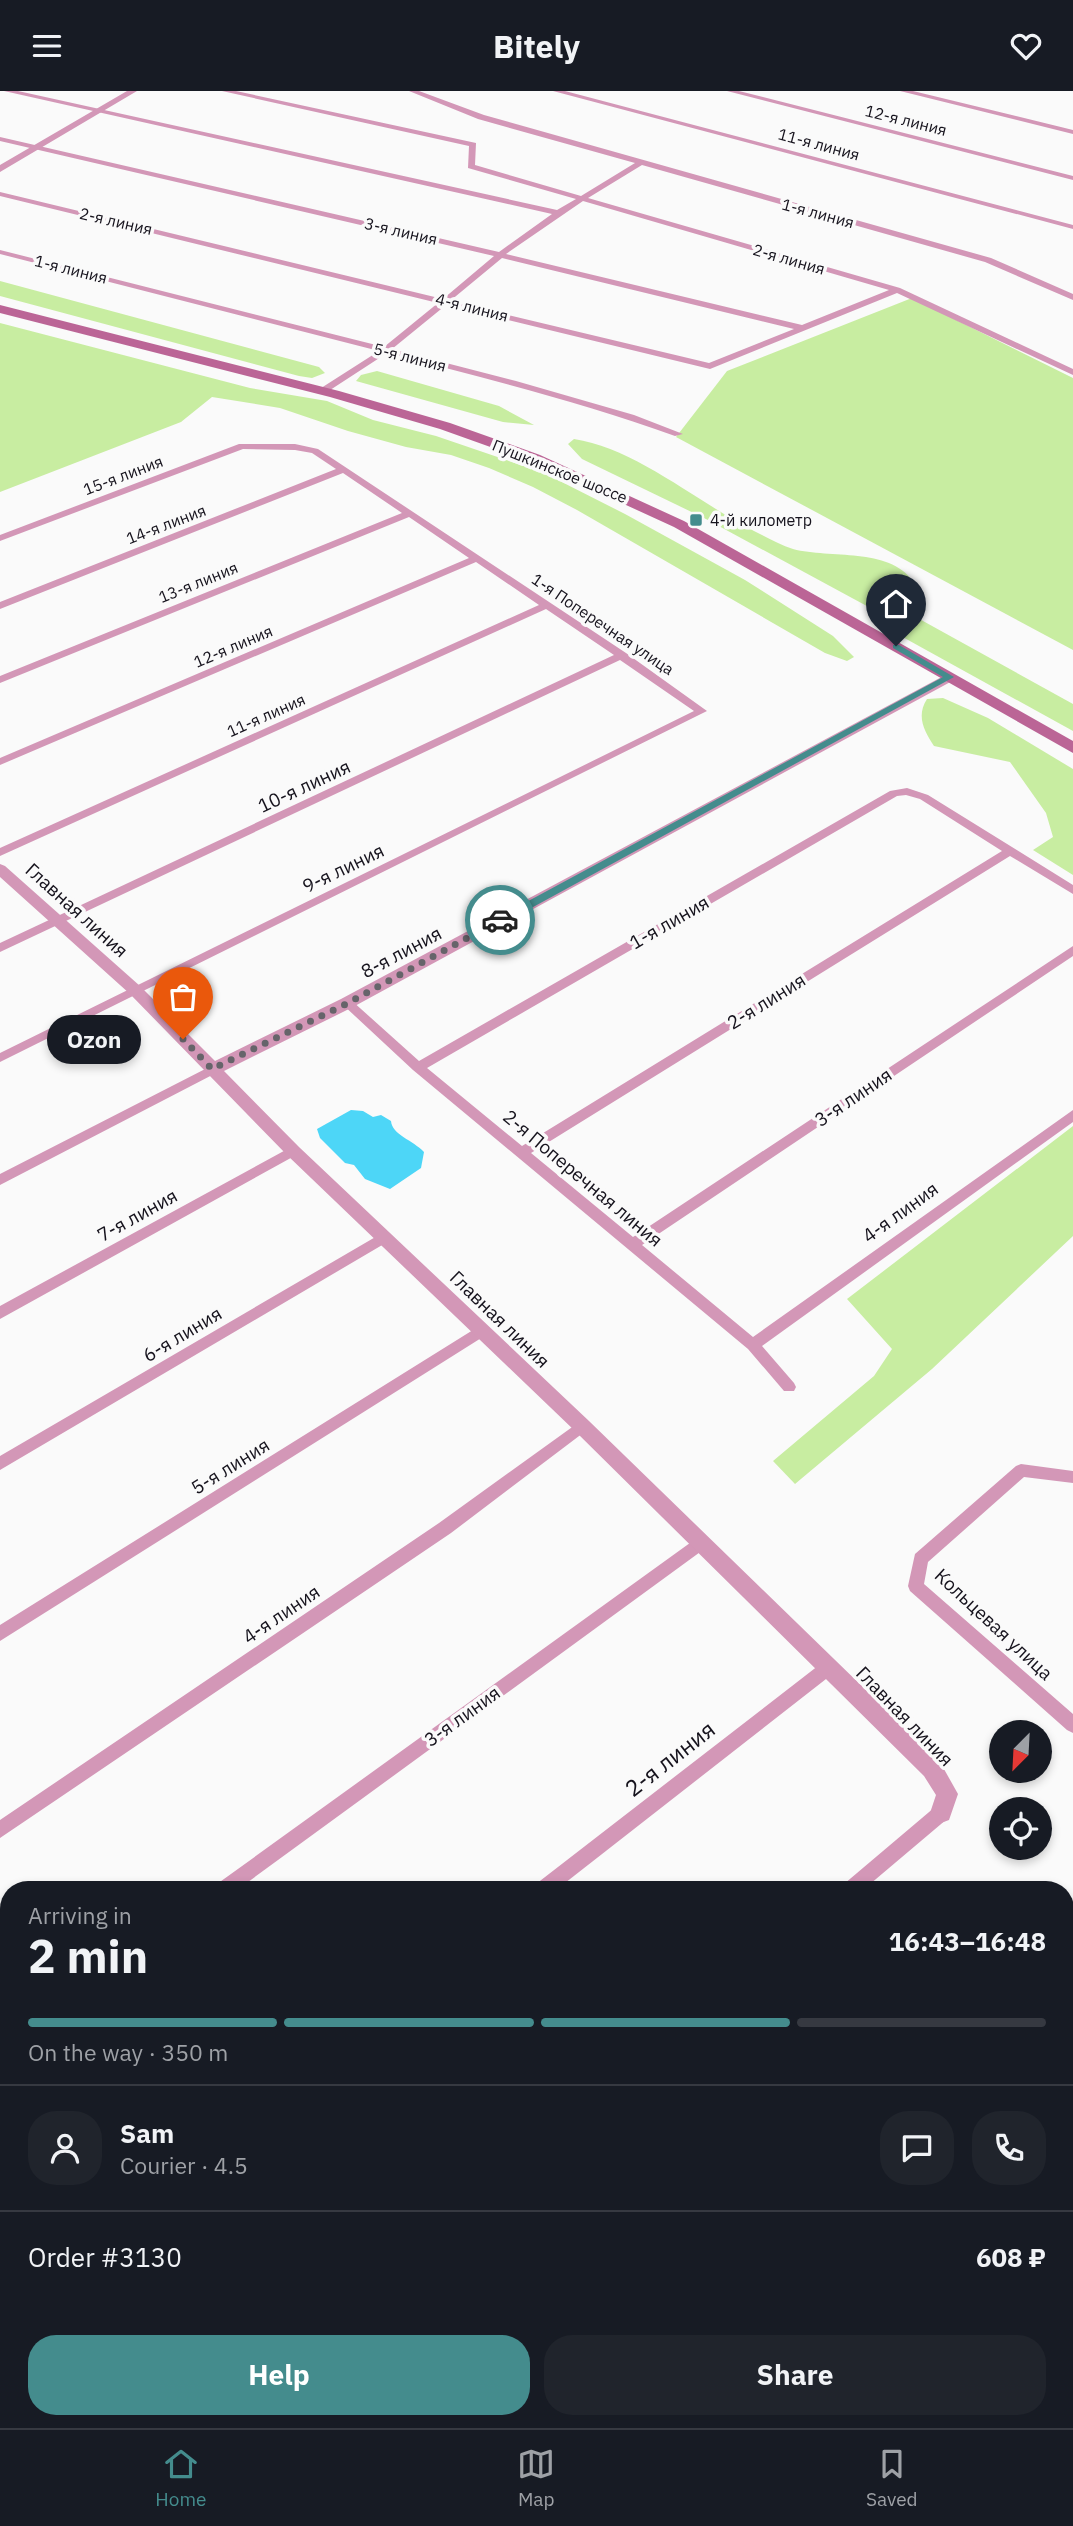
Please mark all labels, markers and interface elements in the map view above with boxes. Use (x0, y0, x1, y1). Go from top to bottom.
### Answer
text: Bitely (493, 25, 580, 67)
icon: menu (28, 27, 66, 65)
icon: heart (1007, 27, 1045, 65)
street label: 12-я линия (863, 100, 949, 140)
street label: 11-я линия (776, 124, 862, 164)
street label: 1-я линия (780, 194, 856, 232)
street label: 2-я линия (78, 203, 154, 239)
street label: 3-я линия (363, 213, 439, 249)
street label: 2-я линия (751, 239, 827, 279)
street label: 1-я линия (33, 250, 109, 288)
street label: 4-я линия (434, 288, 510, 326)
street label: 5-я линия (372, 338, 448, 376)
street label: Пушкинское шоссе (490, 435, 631, 507)
street label: 15-я линия (80, 451, 166, 499)
street label: 14-я линия (123, 500, 209, 548)
place label: 4-й километр (710, 510, 812, 530)
marker: 4-й километр (688, 512, 704, 528)
street label: 13-я линия (155, 557, 241, 607)
street label: 1-я Поперечная улица (528, 569, 678, 679)
pin (866, 574, 926, 646)
icon: home (877, 585, 915, 623)
street label: 12-я линия (191, 620, 275, 672)
street label: 11-я линия (224, 689, 308, 741)
street label: 10-я линия (254, 754, 354, 818)
street label: 9-я линия (298, 838, 388, 898)
street label: Главная линия (21, 858, 133, 962)
courier (465, 885, 535, 955)
street label: 1-я линия (625, 890, 713, 954)
icon: car (481, 901, 519, 939)
street label: 8-я линия (356, 921, 446, 983)
pin (153, 967, 213, 1039)
street label: 2-я линия (722, 967, 810, 1035)
icon: bag (164, 978, 202, 1016)
callout: Ozon (46, 1014, 141, 1063)
text: Ozon (67, 1024, 121, 1054)
street label: 3-я линия (810, 1062, 896, 1132)
street label: 2-я Поперечная линия (498, 1104, 668, 1252)
street label: 4-я линия (857, 1176, 943, 1248)
street label: 7-я линия (93, 1183, 181, 1247)
street label: Главная линия (445, 1265, 555, 1373)
street label: 6-я линия (138, 1301, 226, 1367)
street label: 5-я линия (186, 1432, 274, 1500)
street label: Кольцевая улица (930, 1563, 1058, 1685)
street label: 4-я линия (238, 1579, 324, 1649)
street label: Главная линия (851, 1661, 959, 1771)
street label: 3-я линия (419, 1680, 505, 1752)
street label: 2-я линия (618, 1714, 721, 1803)
north arrow (989, 1720, 1052, 1783)
map controls (989, 1720, 1052, 1860)
button: locate (989, 1797, 1052, 1860)
text: Arriving in (28, 1900, 132, 1930)
text: 16:43–16:48 (889, 1924, 1046, 1958)
text: 2 min (28, 1926, 148, 1986)
text: On the way · 350 m (28, 2037, 228, 2067)
button: person (28, 2111, 102, 2185)
button: chat (880, 2111, 954, 2185)
button: phone (972, 2111, 1046, 2185)
text: Sam (120, 2116, 174, 2150)
text: Courier · 4.5 (120, 2150, 248, 2180)
text: Order #3130 (28, 2240, 182, 2274)
text: 608 ₽ (976, 2240, 1046, 2274)
button: Help (28, 2335, 530, 2415)
button: Share (544, 2335, 1046, 2415)
tab: Home (155, 2445, 206, 2511)
tab: Map (517, 2445, 555, 2511)
tab: Saved (866, 2445, 918, 2511)

